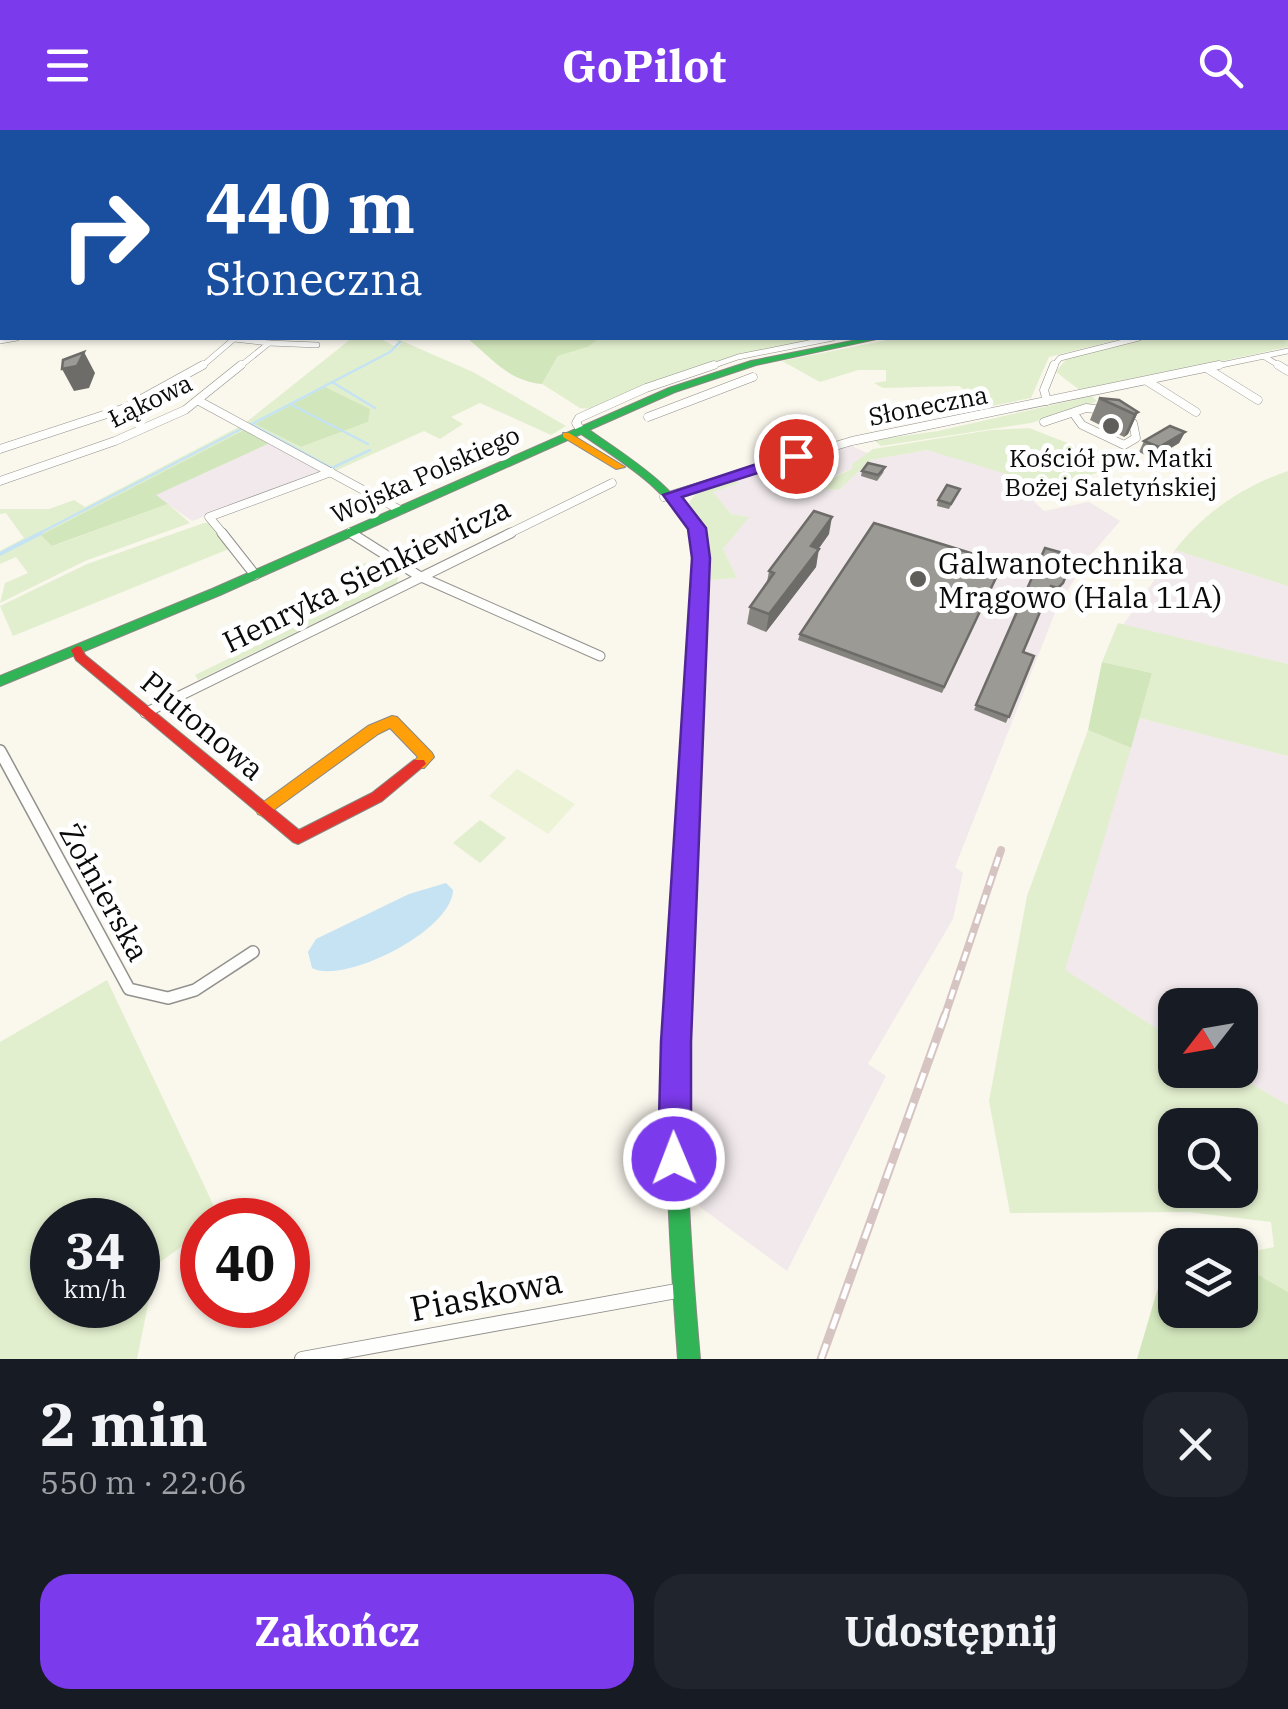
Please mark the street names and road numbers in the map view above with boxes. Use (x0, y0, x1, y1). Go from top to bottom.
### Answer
street label: Łąkowa (103, 366, 197, 434)
street label: Słoneczna (865, 377, 991, 433)
street label: Wojska Polskiego (325, 418, 525, 530)
street label: Henryka Sienkiewicza (216, 487, 516, 661)
street label: Plutonowa (133, 662, 273, 788)
street label: Żołnierska (51, 816, 159, 968)
street label: Piaskowa (406, 1257, 566, 1331)

